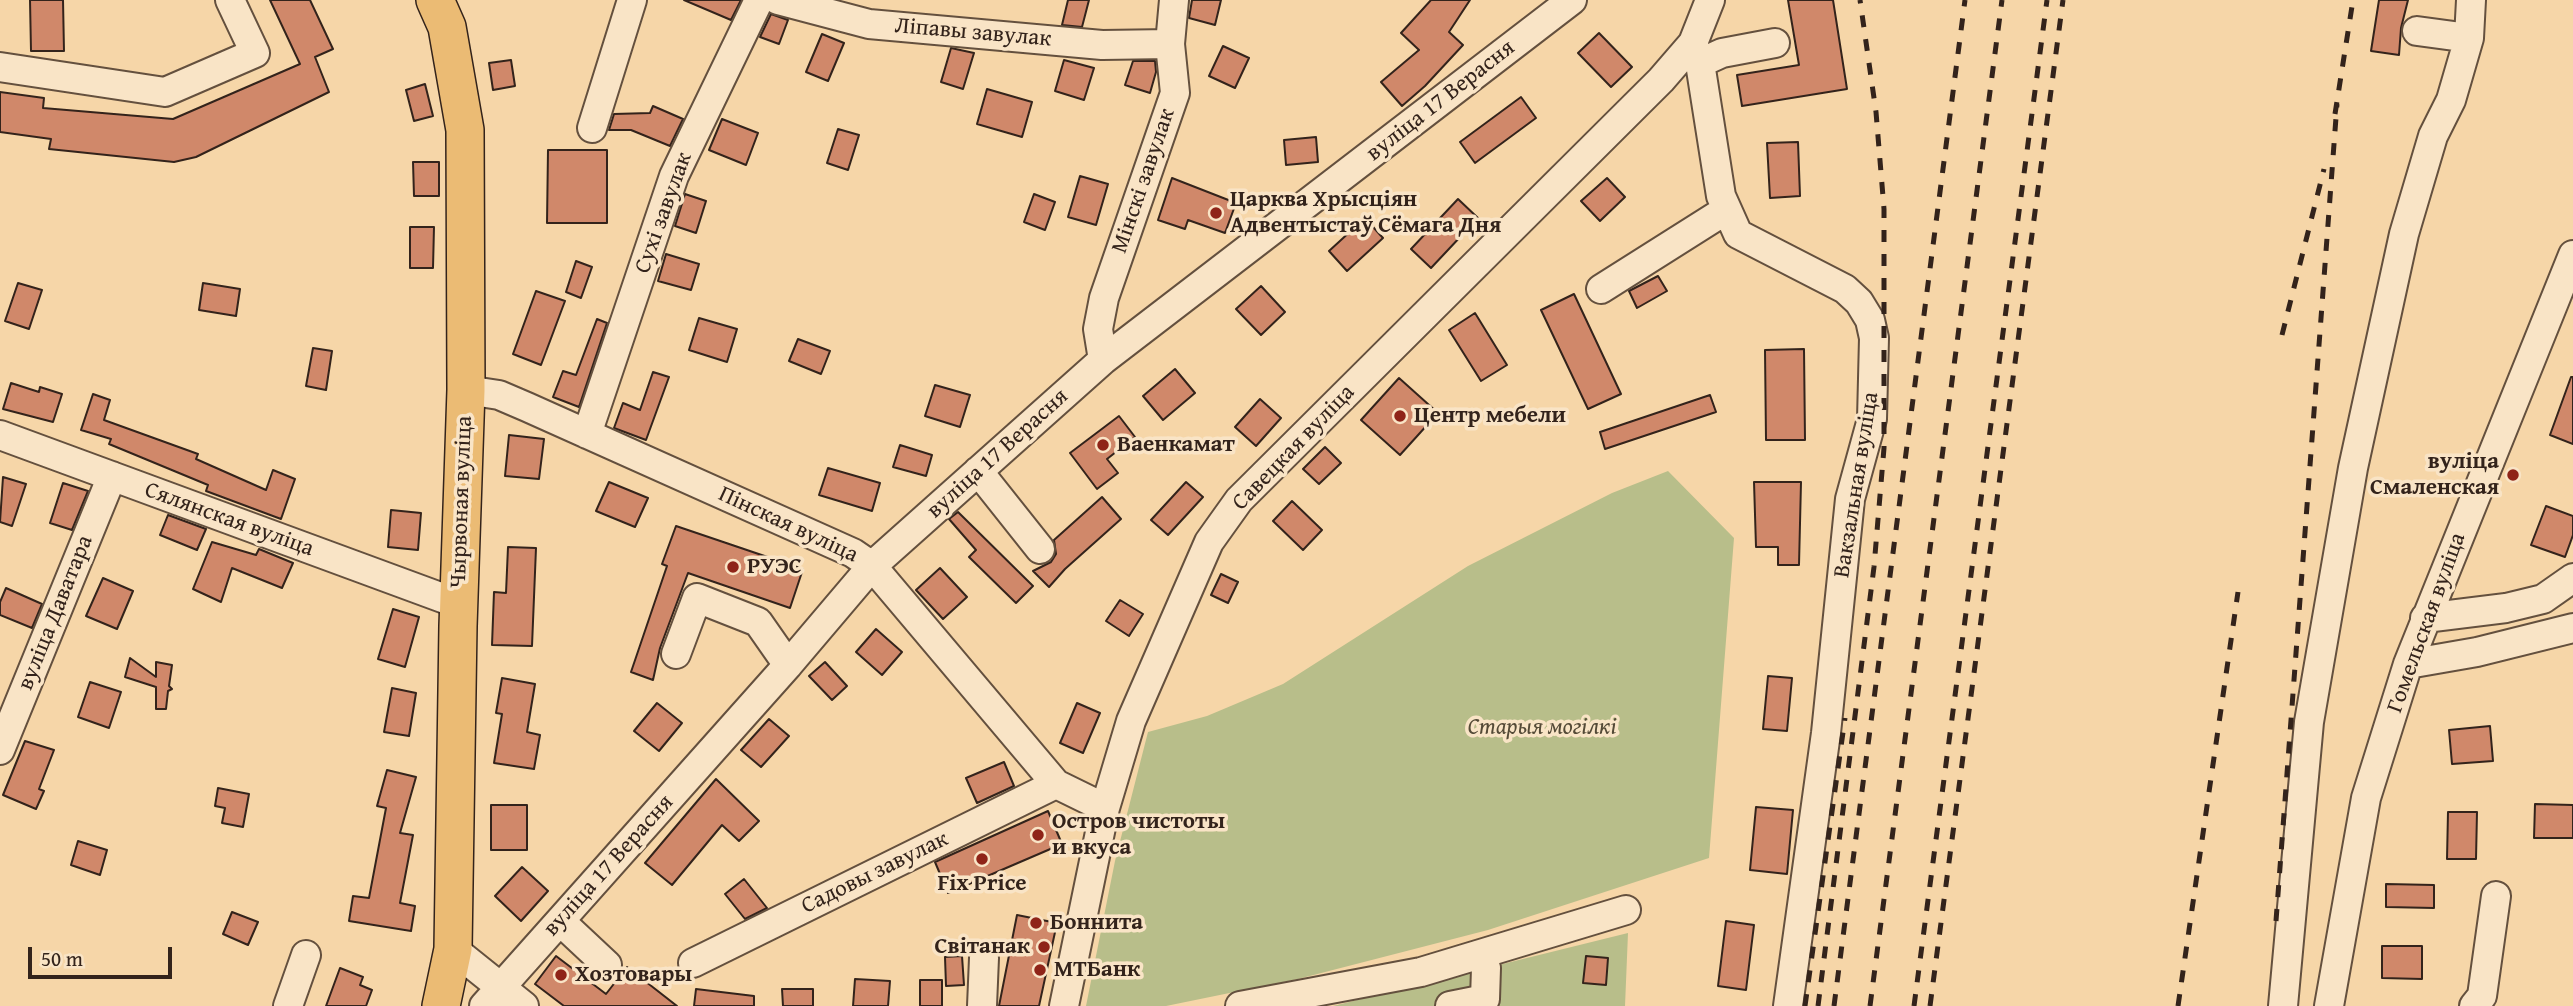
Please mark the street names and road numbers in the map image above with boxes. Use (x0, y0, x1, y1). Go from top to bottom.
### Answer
street label: Ліпавы завулак (894, 12, 1052, 54)
street label: вуліца 17 Верасня (1361, 34, 1521, 168)
street label: Мінскі завулак (1106, 105, 1182, 257)
street label: Сухі завулак (629, 149, 699, 277)
street label: Савецкая вуліца (1227, 379, 1361, 517)
street label: вуліца 17 Верасня (922, 383, 1074, 525)
street label: Вакзальная вуліца (1829, 390, 1885, 580)
street label: Чырвоная вуліца (445, 415, 479, 589)
street label: Сялянская вуліца (141, 477, 317, 563)
street label: Пінская вуліца (714, 481, 862, 569)
street label: Гомельская вуліца (2382, 529, 2472, 717)
street label: вуліца Даватара (12, 532, 100, 694)
street label: вуліца 17 Верасня (538, 790, 680, 942)
street label: Садовы завулак (797, 826, 953, 920)

